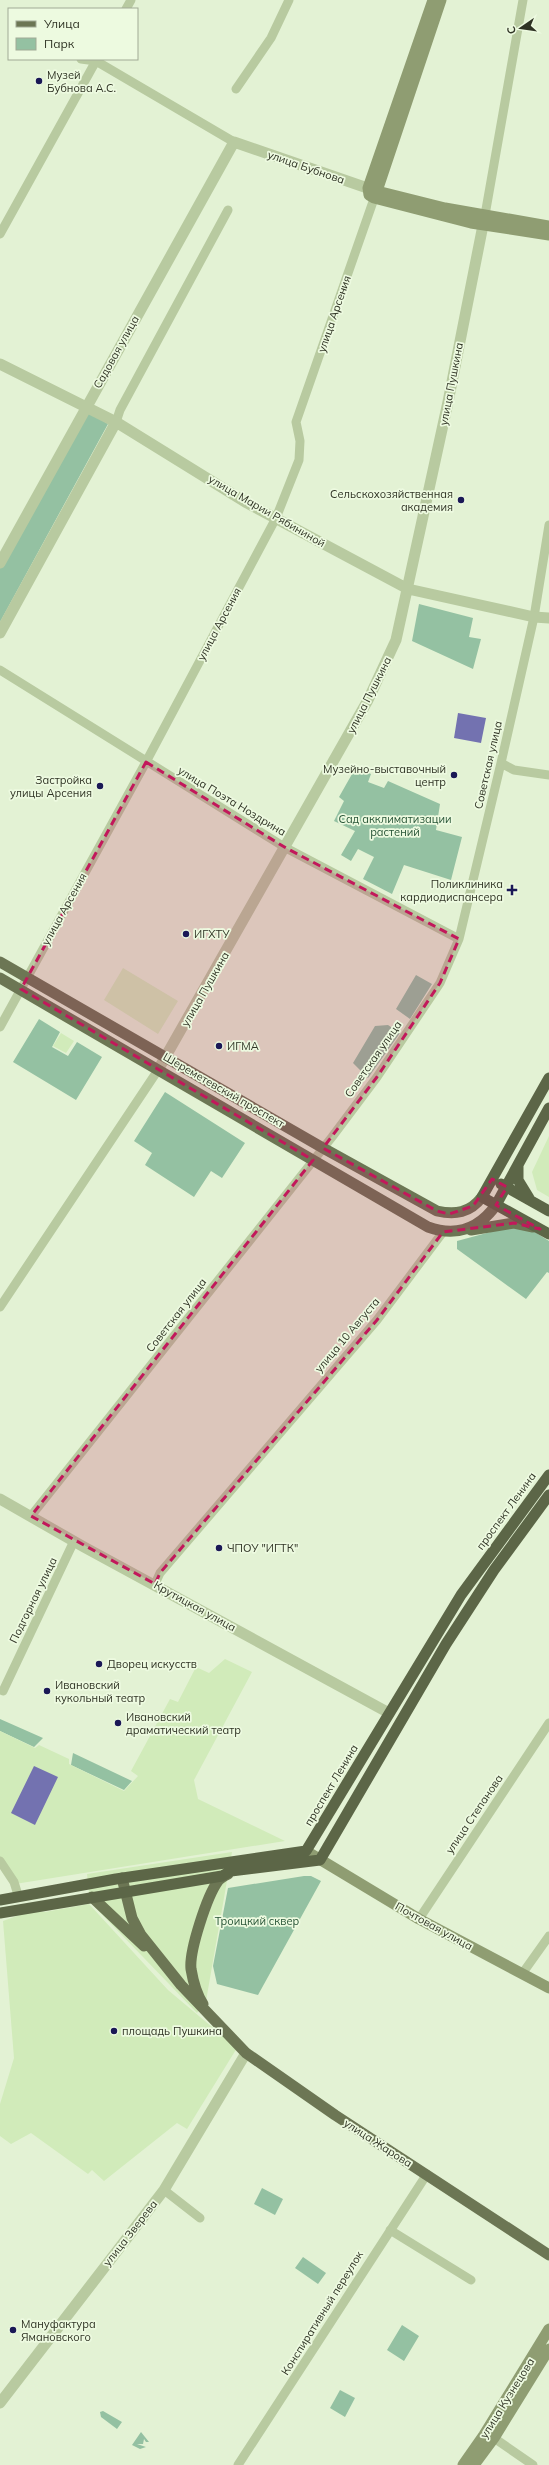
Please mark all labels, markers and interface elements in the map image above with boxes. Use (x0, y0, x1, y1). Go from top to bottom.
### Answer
legend (8, 8, 138, 60)
north arrow (501, 8, 541, 48)
text: Улица (43, 16, 80, 31)
text: С (503, 25, 519, 36)
text: Парк (44, 36, 75, 51)
place label: Музей Бубнова А.С. (47, 68, 116, 95)
marker: Музей Бубнова А.С. (34, 76, 44, 86)
street label: улица Бубнова (266, 147, 346, 187)
street label: улица Арсения (314, 274, 354, 354)
street label: Садовая улица (90, 313, 142, 391)
street label: улица Пушкина (436, 341, 466, 427)
street label: улица Марии Рябининой (206, 472, 328, 550)
place label: Сельскохозяйственная академия (330, 487, 453, 514)
marker: Сельскохозяйственная академия (456, 495, 466, 505)
street label: улица Арсения (194, 585, 244, 663)
street label: улица Пушкина (344, 654, 394, 736)
street label: Советская улица (471, 719, 505, 811)
place label: Музейно-выставочный центр (323, 762, 446, 789)
street label: улица Поэта Ноздрина (175, 763, 289, 839)
marker: Музейно-выставочный центр (449, 770, 459, 780)
place label: Застройка улицы Арсения (10, 773, 92, 800)
marker: Застройка улицы Арсения (95, 781, 105, 791)
park label: Сад акклиматизации растений (338, 812, 452, 839)
street label: улица Арсения (38, 870, 90, 948)
place label: Поликлиника кардиодиспансера (400, 877, 503, 904)
marker: Поликлиника кардиодиспансера (506, 884, 518, 896)
place label: ИГХТУ (194, 927, 230, 941)
marker: ИГХТУ (181, 929, 191, 939)
street label: улица Пушкина (178, 949, 232, 1029)
street label: Советская улица (341, 1018, 405, 1100)
place label: ИГМА (227, 1039, 259, 1053)
marker: ИГМА (214, 1041, 224, 1051)
street label: Шереметевский проспект (161, 1050, 287, 1130)
street label: Советская улица (143, 1275, 209, 1355)
street label: улица 10 Августа (312, 1295, 382, 1375)
street label: проспект Ленина (473, 1469, 539, 1553)
place label: ЧПОУ "ИГТК" (227, 1541, 298, 1555)
marker: ЧПОУ "ИГТК" (214, 1543, 224, 1553)
street label: Подгорная улица (6, 1555, 60, 1645)
street label: Крутицкая улица (151, 1578, 239, 1634)
place label: Дворец искусств (107, 1657, 197, 1671)
marker: Дворец искусств (94, 1659, 104, 1669)
place label: Ивановский кукольный театр (55, 1678, 146, 1705)
marker: Ивановский кукольный театр (42, 1686, 52, 1696)
place label: Ивановский драматический театр (126, 1710, 241, 1737)
marker: Ивановский драматический театр (113, 1718, 123, 1728)
street label: проспект Ленина (301, 1742, 361, 1828)
street label: улица Степанова (442, 1772, 506, 1856)
street label: Почтовая улица (393, 1899, 475, 1953)
park label: Троицкий сквер (215, 1914, 300, 1928)
place label: площадь Пушкина (122, 2024, 222, 2038)
marker: площадь Пушкина (109, 2026, 119, 2036)
street label: улица Жарова (341, 2116, 415, 2170)
street label: улица Зверева (100, 2197, 160, 2269)
street label: Конспиративный переулок (278, 2248, 366, 2378)
place label: Мануфактура Ямановского (21, 2317, 96, 2344)
marker: Мануфактура Ямановского (8, 2325, 18, 2335)
street label: улица Кузнецова (477, 2355, 537, 2441)

